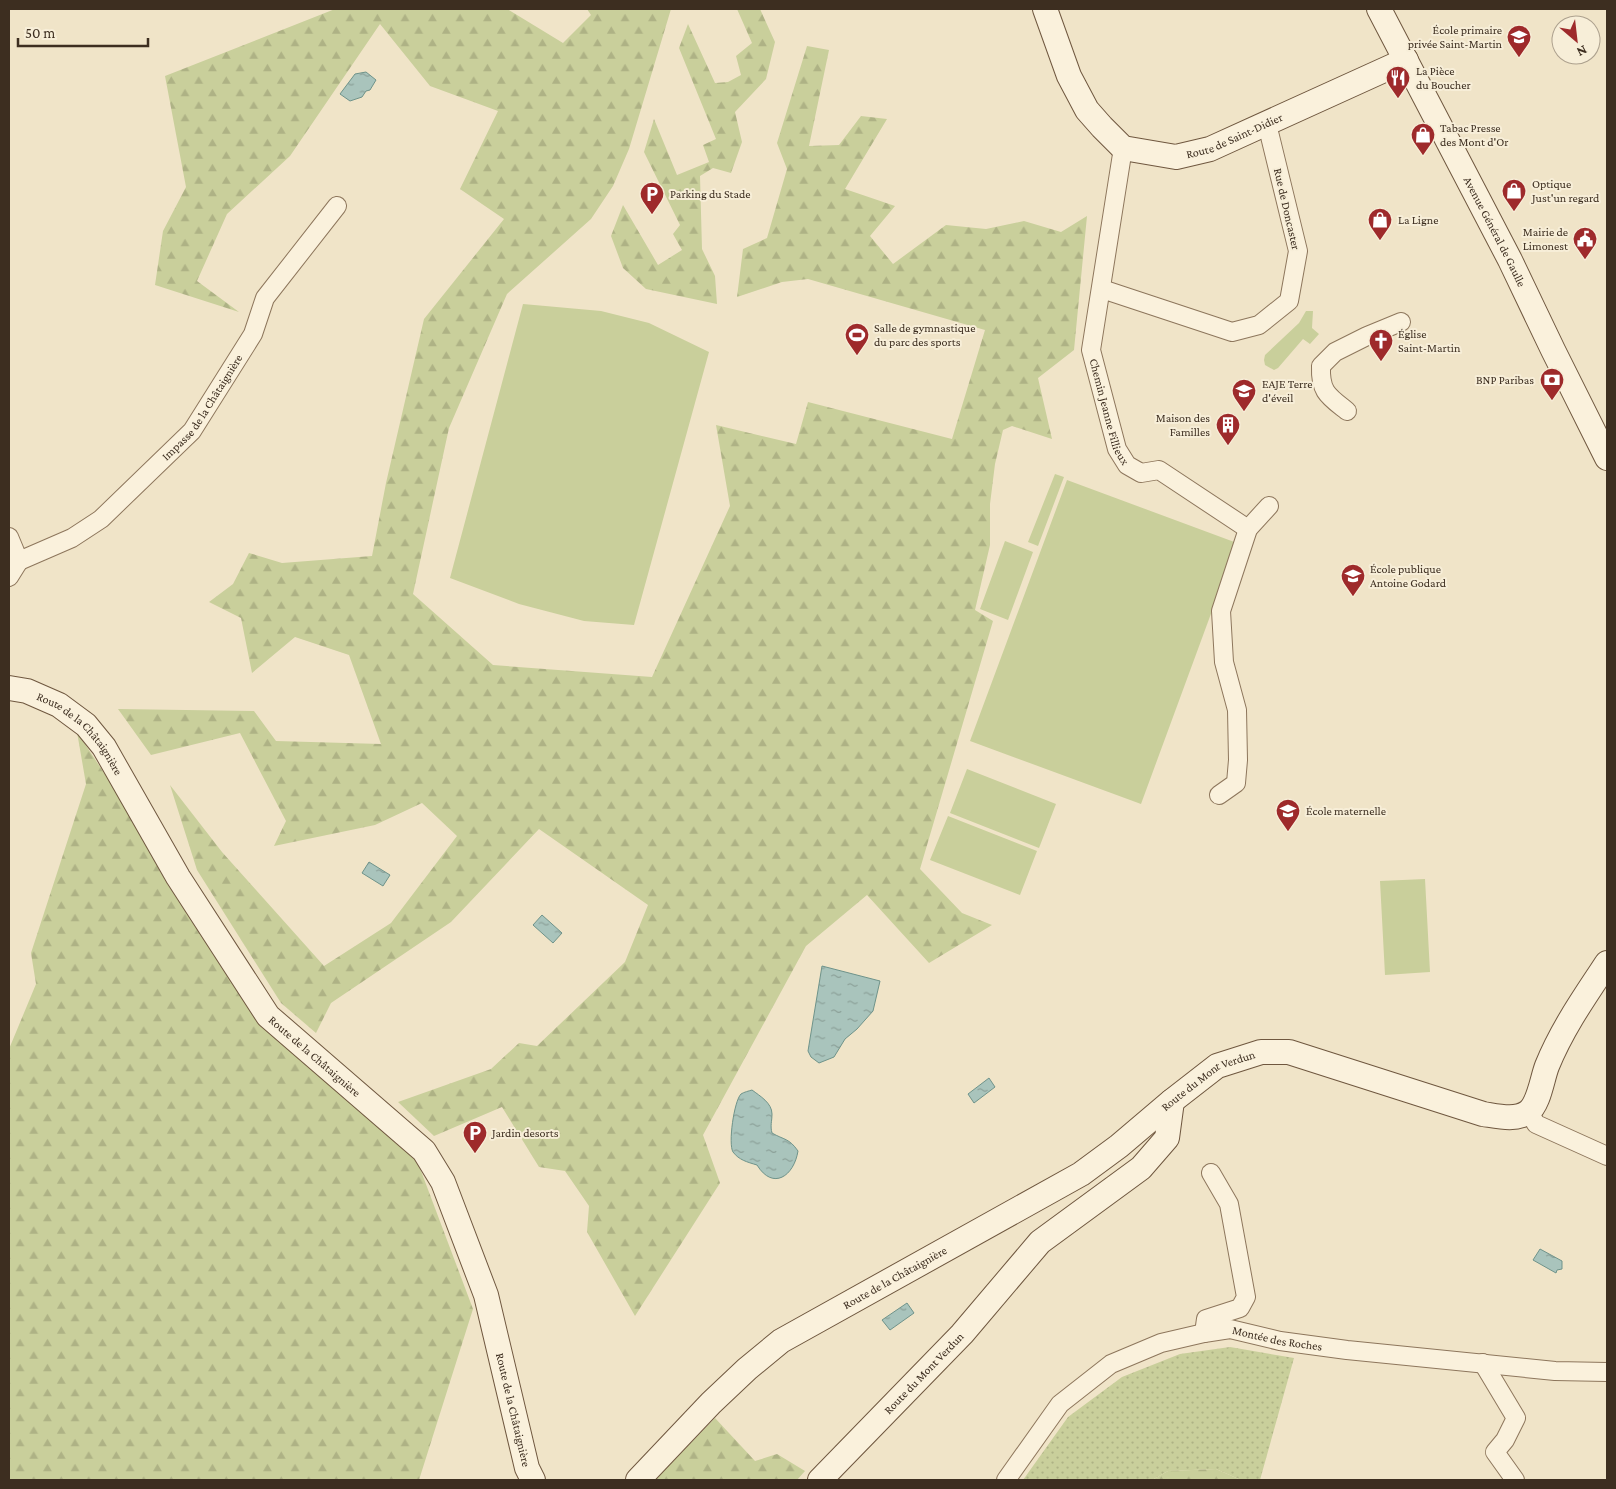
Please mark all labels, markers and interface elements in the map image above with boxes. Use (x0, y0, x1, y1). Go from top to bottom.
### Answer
scale bar (18, 15, 148, 47)
north arrow (1551, 15, 1601, 65)
place label: École primaire privée Saint-Martin (1408, 23, 1503, 51)
school or university icon: École primaire privée Saint-Martin (1506, 24, 1532, 58)
text: 50 m (25, 25, 55, 41)
text: N (1574, 42, 1590, 61)
place label: La Pièce du Boucher (1416, 64, 1471, 92)
restaurant icon: La Pièce du Boucher (1385, 65, 1411, 99)
street label: Route de Saint-Didier (1185, 110, 1285, 161)
place label: Tabac Presse des Mont d'Or (1440, 121, 1509, 149)
shop icon: Tabac Presse des Mont d'Or (1410, 122, 1436, 156)
street label: Rue de Doncaster (1271, 167, 1303, 252)
street label: Avenue Général de Gaulle (1461, 174, 1529, 289)
place label: Optique Just'un regard (1531, 177, 1600, 205)
shop icon: Optique Just'un regard (1501, 178, 1527, 212)
parking icon: Parking du Stade (639, 181, 665, 215)
place label: Parking du Stade (670, 187, 751, 201)
shop icon: La Ligne (1367, 207, 1393, 241)
place label: La Ligne (1398, 213, 1438, 227)
place label: Mairie de Limonest (1523, 225, 1569, 253)
public building icon: Mairie de Limonest (1572, 226, 1598, 260)
place label: Salle de gymnastique du parc des sports (874, 321, 975, 349)
sports icon: Salle de gymnastique du parc des sports (844, 322, 870, 356)
place label: Église Saint-Martin (1398, 327, 1461, 355)
church icon: Église Saint-Martin (1368, 328, 1394, 362)
street label: Impasse de la Châtaignière (159, 352, 245, 463)
street label: Chemin Jeanne Fillieux (1087, 357, 1132, 468)
bank icon: BNP Paribas (1539, 367, 1565, 401)
place label: BNP Paribas (1476, 373, 1534, 387)
place label: EAJE Terre d'éveil (1262, 377, 1313, 405)
school or university icon: EAJE Terre d'éveil (1231, 378, 1257, 412)
place label: Maison des Familles (1156, 411, 1210, 439)
building icon: Maison des Familles (1215, 412, 1241, 446)
place label: École publique Antoine Godard (1370, 562, 1447, 590)
school or university icon: École publique Antoine Godard (1340, 563, 1366, 597)
street label: Route de la Châtaignière (35, 689, 126, 778)
school or university icon: École maternelle (1275, 798, 1301, 832)
place label: École maternelle (1306, 804, 1386, 818)
street label: Route de la Châtaignière (266, 1013, 363, 1100)
street label: Route du Mont Verdun (1158, 1047, 1257, 1114)
parking icon: Jardin desorts (462, 1120, 488, 1154)
place label: Jardin desorts (491, 1126, 559, 1140)
street label: Route de la Châtaignière (840, 1243, 949, 1312)
street label: Montée des Roches (1231, 1323, 1323, 1354)
street label: Route du Mont Verdun (881, 1329, 967, 1417)
street label: Route de la Châtaignière (493, 1351, 534, 1468)

